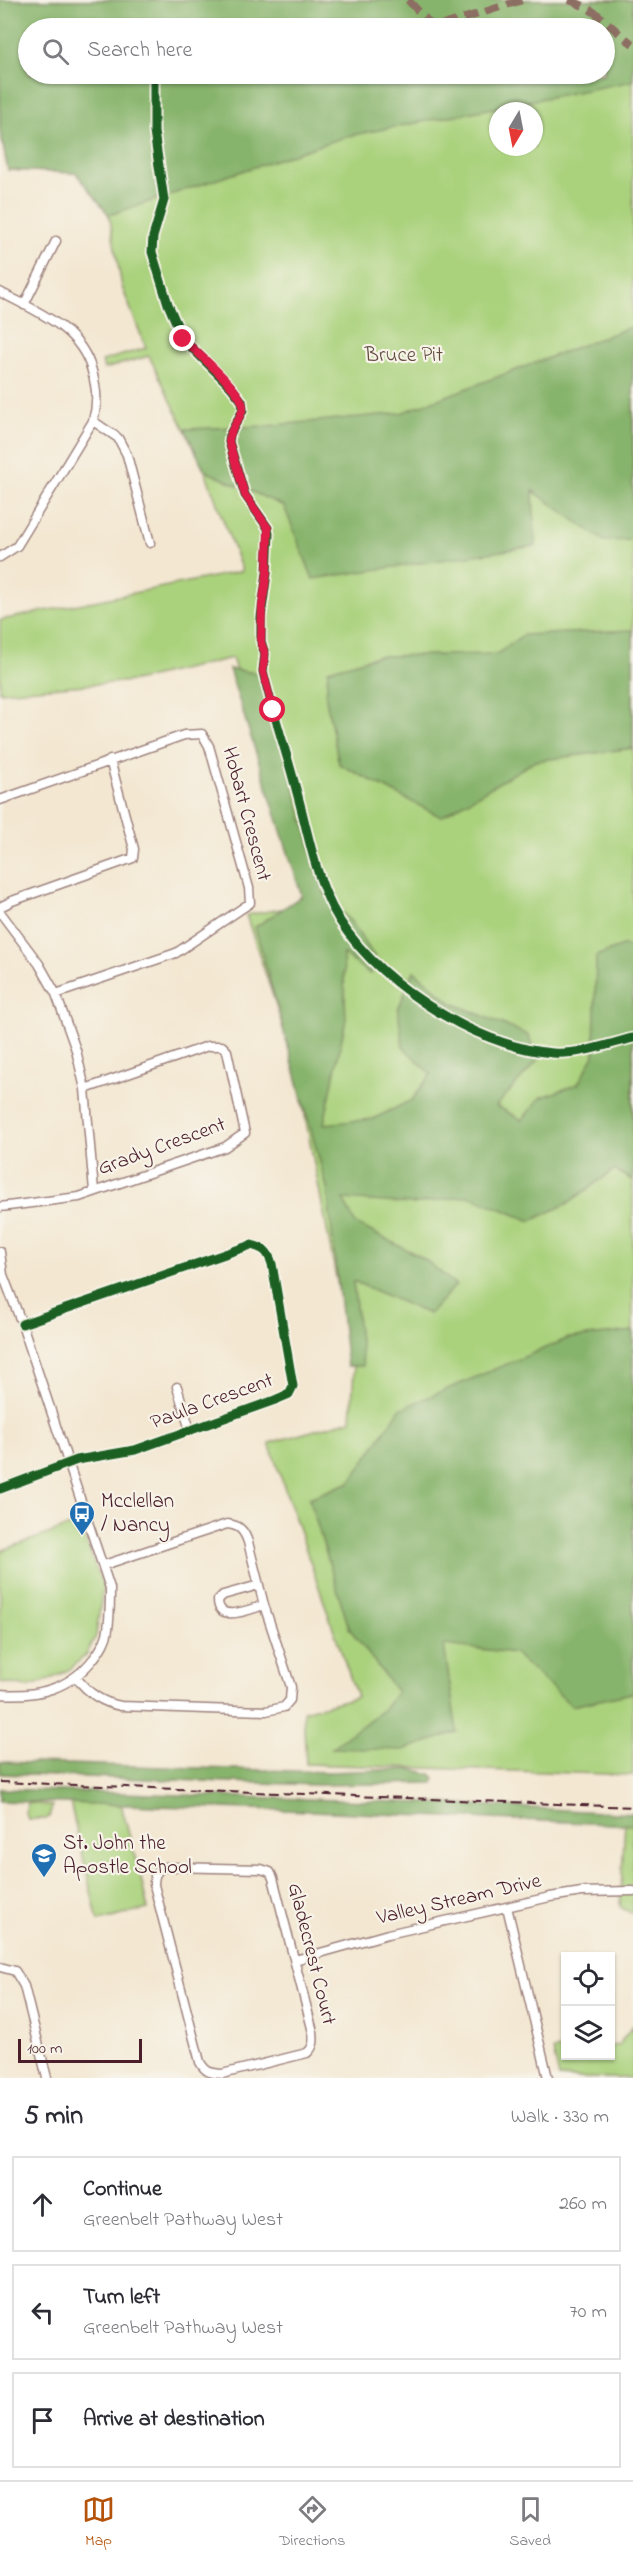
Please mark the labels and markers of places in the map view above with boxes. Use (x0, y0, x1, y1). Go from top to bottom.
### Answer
place label: Mcclellan / Nancy (101, 1487, 174, 1543)
bus stop icon: Mcclellan / Nancy (67, 1499, 97, 1537)
place label: St. John the Apostle School (63, 1829, 192, 1883)
school or university icon: St. John the Apostle School (29, 1841, 59, 1879)

